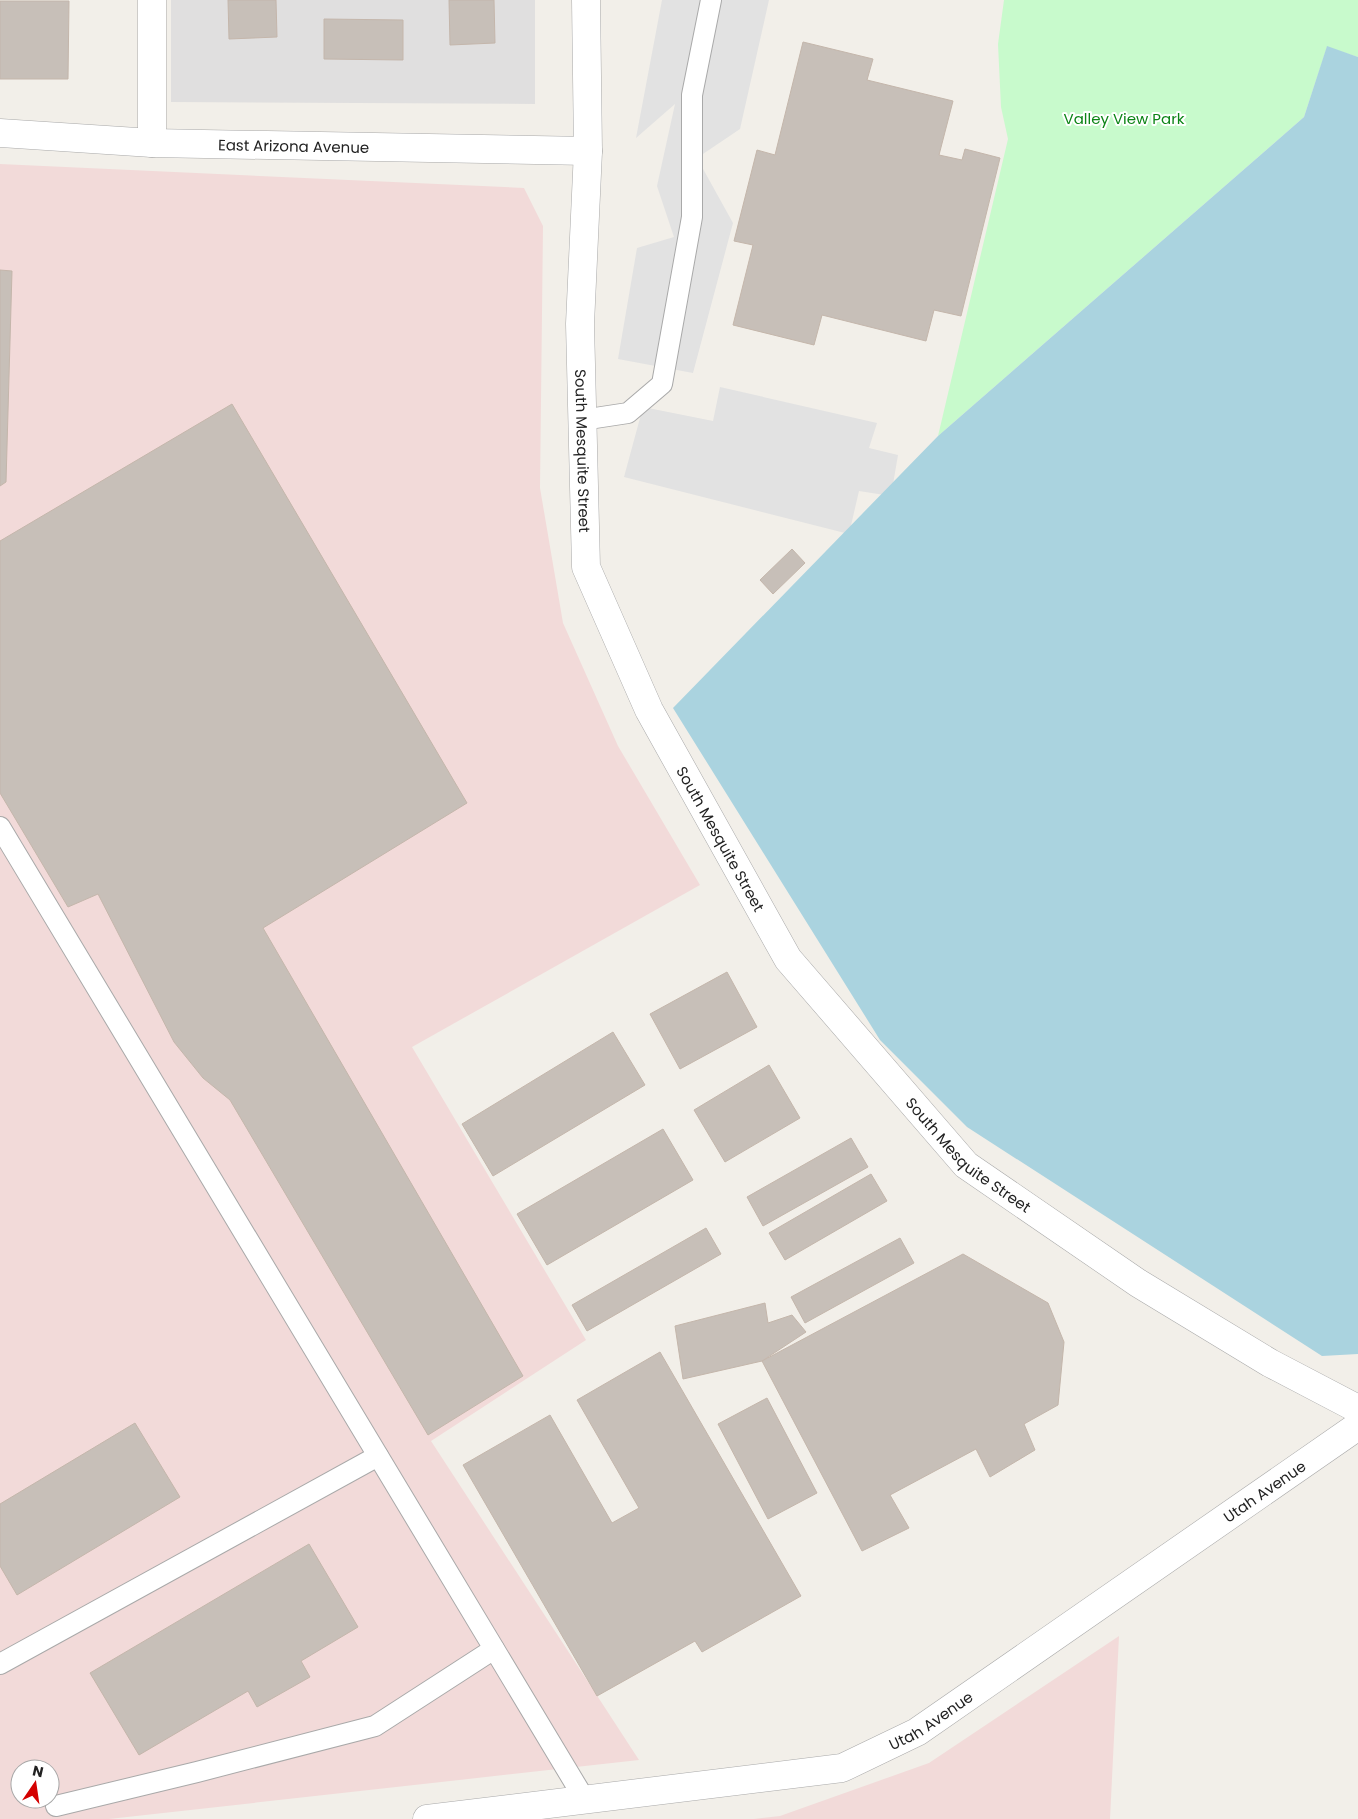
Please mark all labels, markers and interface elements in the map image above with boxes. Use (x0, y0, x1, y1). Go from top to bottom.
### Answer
park label: Valley View Park (1064, 108, 1185, 129)
street label: East Arizona Avenue (218, 134, 369, 157)
street label: South Mesquite Street (571, 369, 596, 533)
street label: South Mesquite Street (672, 762, 770, 915)
street label: South Mesquite Street (901, 1093, 1035, 1217)
street label: Utah Avenue (1219, 1455, 1310, 1527)
street label: Utah Avenue (885, 1686, 977, 1755)
north arrow (10, 1759, 60, 1809)
text: N (31, 1760, 45, 1782)

